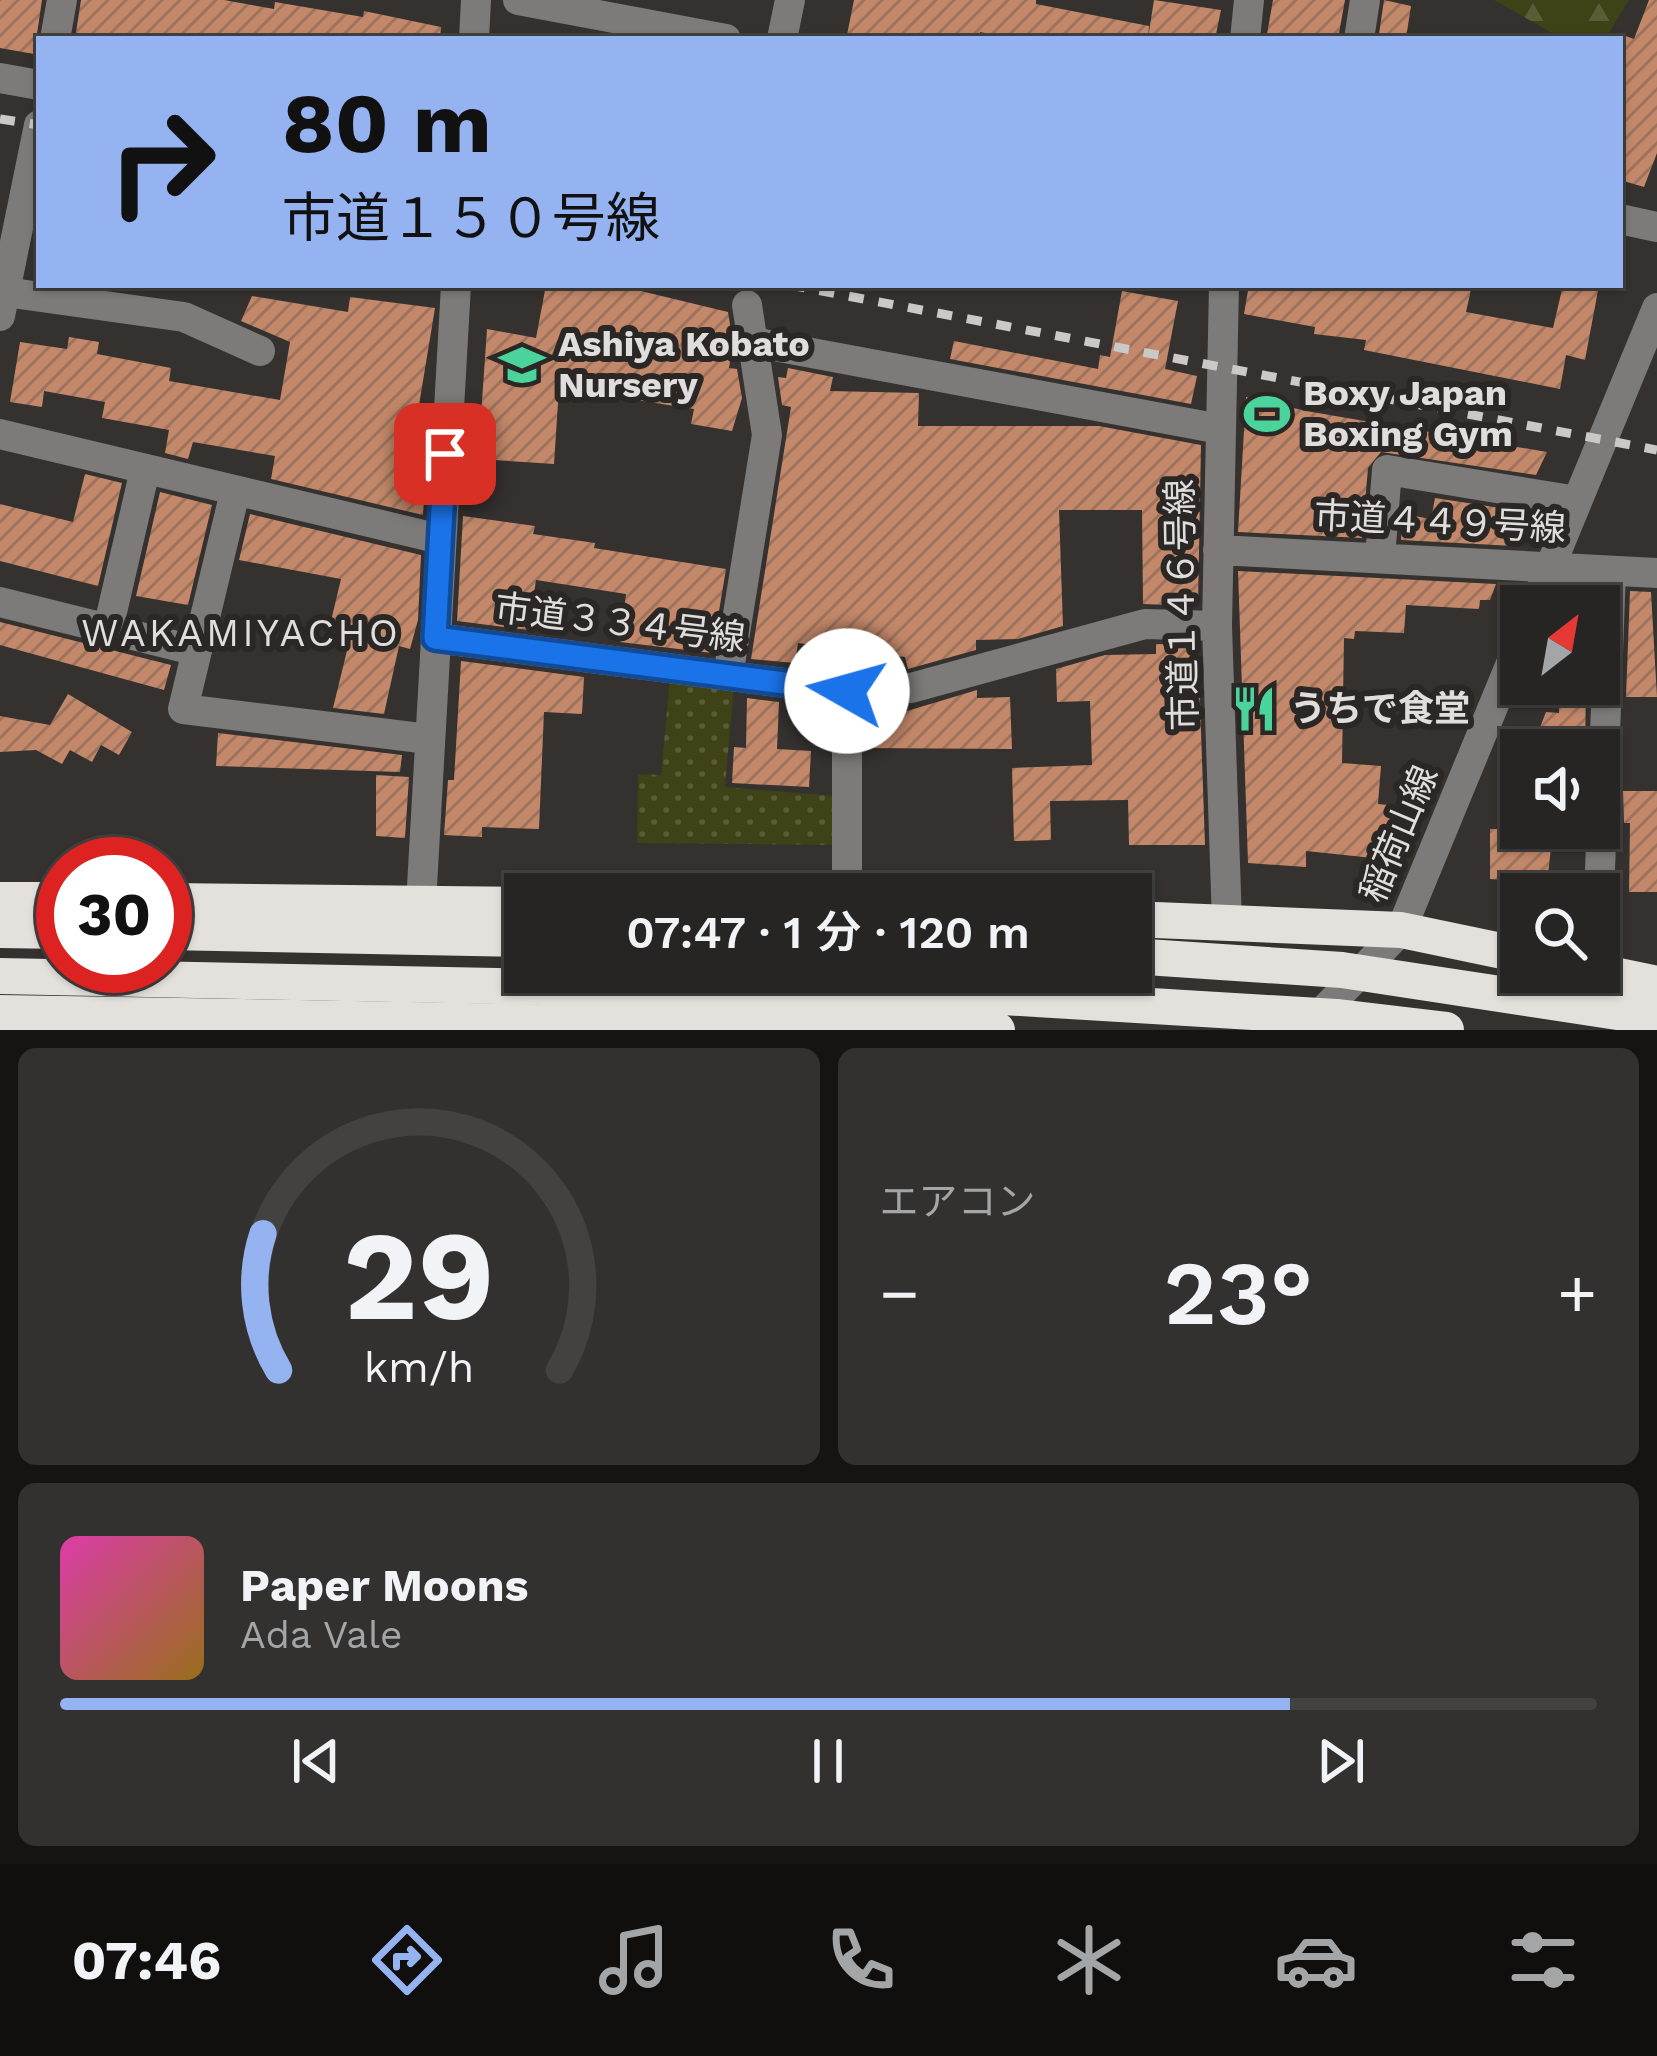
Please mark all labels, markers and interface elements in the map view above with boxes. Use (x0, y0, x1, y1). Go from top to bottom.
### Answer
text: 80 m (282, 74, 492, 172)
icon: right (84, 84, 240, 240)
text: 市道１５０号線 (282, 187, 660, 250)
place label: Ashiya Kobato Nursery (558, 323, 810, 406)
school or university icon: Ashiya Kobato Nursery (497, 340, 547, 390)
place label: Boxy Japan Boxing Gym (1303, 372, 1513, 455)
sports icon: Boxy Japan Boxing Gym (1242, 389, 1292, 439)
pin (394, 403, 496, 505)
icon: arrive (412, 421, 478, 487)
street label: 市道１４６号線 (1159, 479, 1205, 731)
street label: 市道４４９号線 (1313, 494, 1567, 550)
north arrow (1500, 585, 1620, 705)
map controls (1500, 585, 1620, 993)
street label: 市道３３４号線 (492, 587, 748, 659)
district label: WAKAMIYACHO (81, 610, 401, 655)
position arrow (784, 628, 910, 754)
restaurant icon: うちで食堂 (1229, 684, 1279, 734)
place label: うちで食堂 (1290, 688, 1470, 730)
button: sound (1500, 729, 1620, 849)
street label: 稲荷山線 (1352, 760, 1446, 908)
speed limit sign: 30 (36, 837, 192, 993)
button: search (1500, 873, 1620, 993)
text: 07:47 · 1 分 · 120 m (626, 906, 1030, 959)
text: エアコン (880, 1179, 1036, 1224)
text: 29 (343, 1203, 494, 1349)
text: 23° (1163, 1240, 1313, 1346)
text: − (880, 1255, 919, 1332)
text: + (1557, 1255, 1597, 1332)
text: km/h (363, 1341, 474, 1391)
text: Paper Moons (240, 1559, 529, 1612)
text: Ada Vale (240, 1612, 402, 1657)
icon: previous (283, 1728, 349, 1794)
icon: pause (795, 1728, 861, 1794)
icon: next (1308, 1728, 1374, 1794)
icon: directions (365, 1918, 449, 2002)
icon: music (592, 1918, 676, 2002)
icon: phone (819, 1918, 903, 2002)
icon: climate (1047, 1918, 1131, 2002)
icon: car (1274, 1918, 1358, 2002)
icon: filters (1501, 1918, 1585, 2002)
text: 07:46 (72, 1929, 221, 1992)

